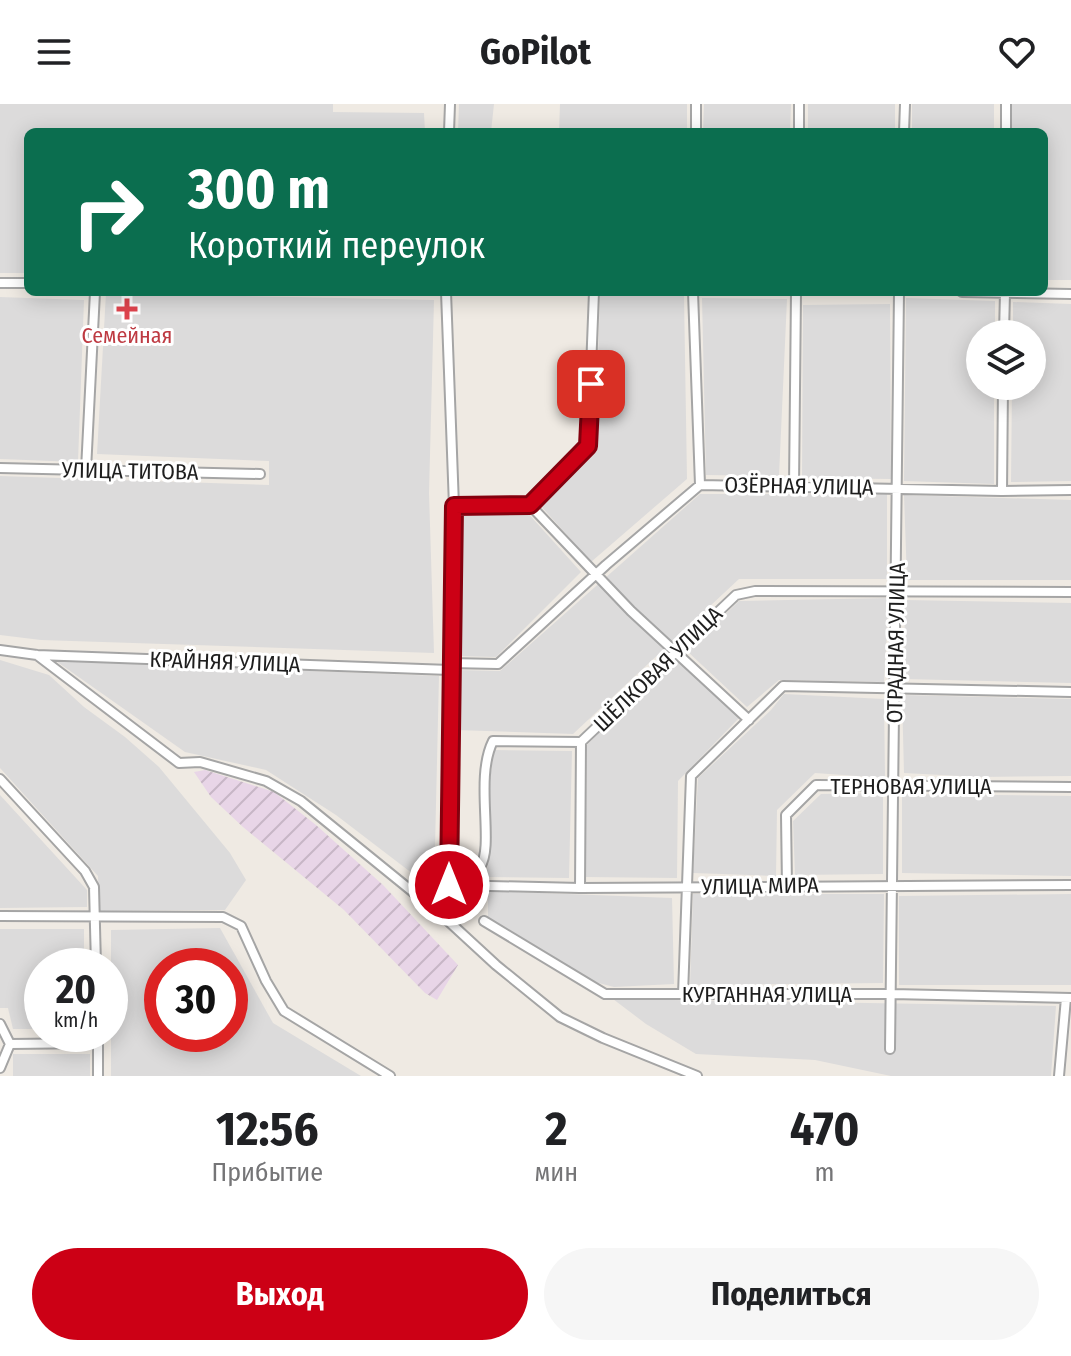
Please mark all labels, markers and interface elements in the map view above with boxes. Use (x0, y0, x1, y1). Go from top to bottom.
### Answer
icon: menu (32, 30, 76, 74)
text: GoPilot (480, 30, 591, 74)
icon: heart (995, 30, 1039, 74)
text: 300 m (188, 156, 330, 223)
icon: right (56, 160, 160, 264)
text: Короткий переулок (188, 224, 485, 268)
marker: Семейная (118, 300, 136, 318)
map controls (966, 320, 1046, 400)
button: layers (966, 320, 1046, 400)
place label: Семейная (81, 322, 173, 349)
pin (557, 350, 625, 418)
icon: arrive (569, 362, 613, 406)
street label: УЛИЦА ТИТОВА (60, 456, 199, 486)
street label: ОЗЁРНАЯ УЛИЦА (724, 471, 874, 501)
street label: ОТРАДНАЯ УЛИЦА (881, 562, 911, 724)
street label: ШЁЛКОВАЯ УЛИЦА (588, 600, 728, 737)
street label: КРАЙНЯЯ УЛИЦА (149, 646, 301, 678)
street label: ТЕРНОВАЯ УЛИЦА (830, 773, 992, 800)
position arrow (407, 843, 491, 927)
street label: УЛИЦА МИРА (700, 871, 819, 901)
speed limit sign: 30 (144, 948, 248, 1052)
text: 20 (56, 966, 96, 1014)
street label: КУРГАННАЯ УЛИЦА (682, 981, 853, 1008)
text: km/h (54, 1008, 98, 1032)
text: 12:56 (216, 1100, 319, 1158)
text: 2 (545, 1100, 567, 1158)
text: 470 (790, 1100, 860, 1158)
text: Прибытие (211, 1157, 323, 1188)
text: мин (535, 1157, 578, 1188)
text: m (815, 1157, 835, 1188)
button: Выход (32, 1248, 528, 1340)
button: Поделиться (544, 1248, 1039, 1340)

